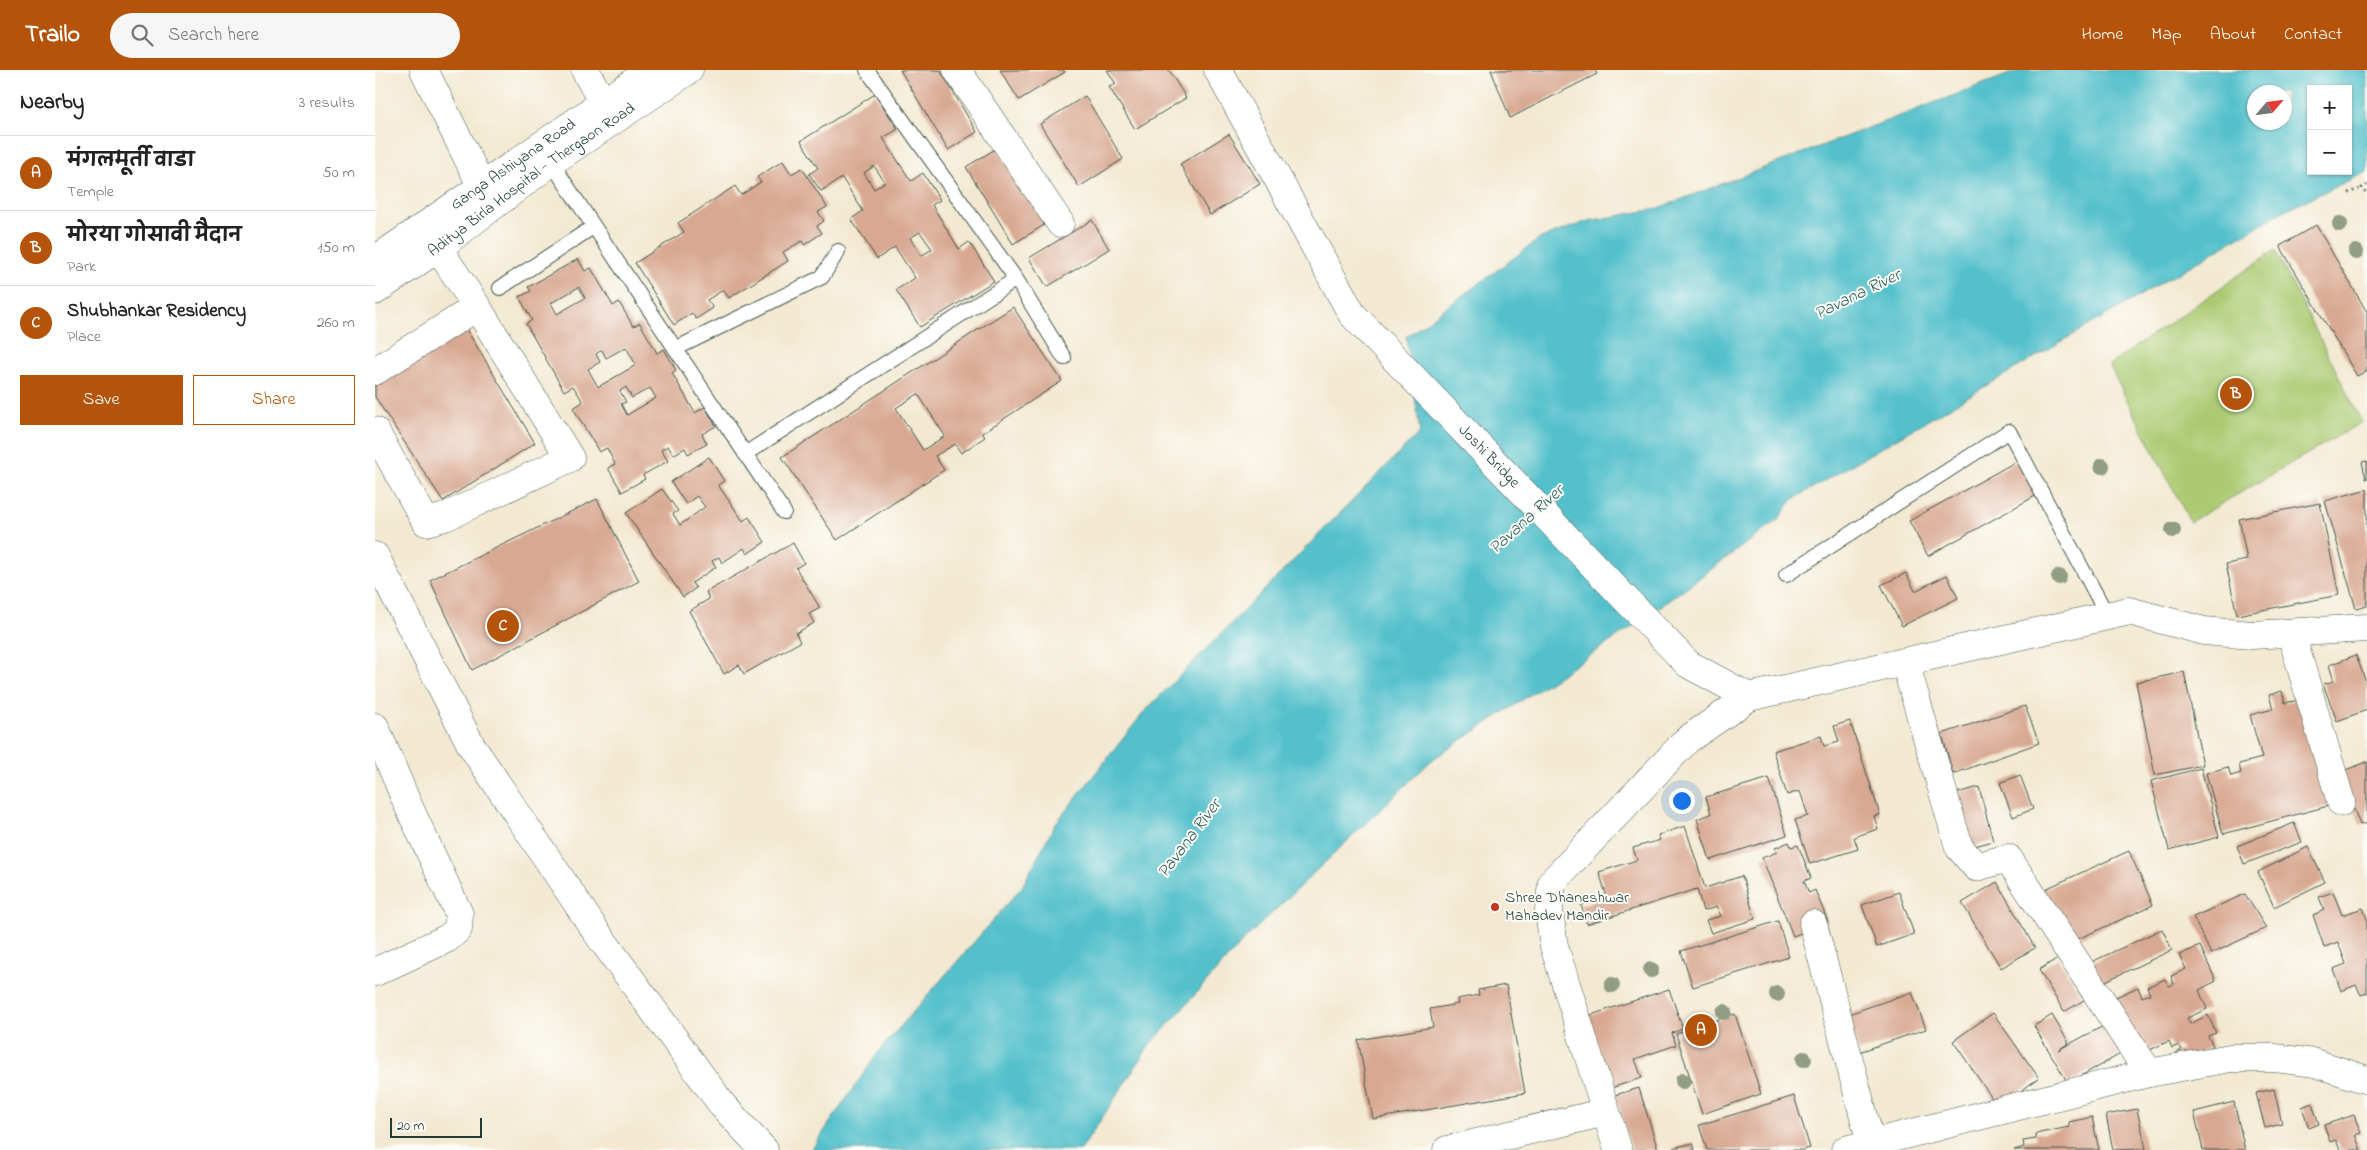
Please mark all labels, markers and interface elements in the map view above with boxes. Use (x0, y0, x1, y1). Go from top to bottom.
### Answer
search box (110, 13, 460, 58)
text: Trailo (25, 18, 80, 53)
icon: search (128, 21, 156, 49)
text: Search here (168, 22, 259, 49)
text: Home (2082, 22, 2123, 48)
text: Map (2151, 22, 2182, 48)
text: About (2210, 22, 2256, 48)
text: Contact (2284, 22, 2342, 48)
north arrow (2247, 85, 2292, 130)
map controls (2307, 85, 2352, 175)
button: + (2307, 85, 2352, 130)
text: Nearby (20, 88, 84, 118)
text: 3 results (299, 91, 355, 115)
street label: Aditya Birla Hospital - Thergaon Road (423, 97, 640, 263)
street label: Ganga Ashiyana Road (446, 113, 581, 217)
button: − (2307, 130, 2352, 175)
text: मंगलमूर्ती वाडा (67, 148, 194, 175)
text: A (31, 161, 41, 185)
text: 50 m (323, 161, 355, 185)
text: Temple (67, 180, 114, 204)
text: मोरया गोसावी मैदान (67, 223, 241, 250)
text: B (31, 236, 41, 260)
text: 150 m (317, 236, 355, 260)
text: Park (67, 255, 96, 279)
water label: Pavana River (1810, 262, 1908, 327)
text: Shubhankar Residency (67, 298, 246, 325)
text: C (32, 311, 40, 335)
text: 260 m (317, 311, 355, 335)
text: Place (67, 325, 101, 349)
button: Save (20, 375, 183, 425)
button: Share (193, 375, 355, 425)
pin: B (2220, 375, 2252, 413)
street label: Joshi Bridge (1452, 419, 1526, 495)
water label: Pavana River (1484, 478, 1572, 561)
pin: C (487, 607, 519, 645)
your location (1669, 788, 1695, 814)
water label: Pavana River (1152, 792, 1230, 884)
place label: Shree Dhaneshwar Mahadev Mandir (1505, 886, 1629, 928)
marker: Shree Dhaneshwar Mahadev Mandir (1489, 901, 1501, 913)
pin: A (1685, 1011, 1717, 1049)
scale bar (390, 1115, 483, 1138)
text: 20 m (397, 1116, 424, 1137)

